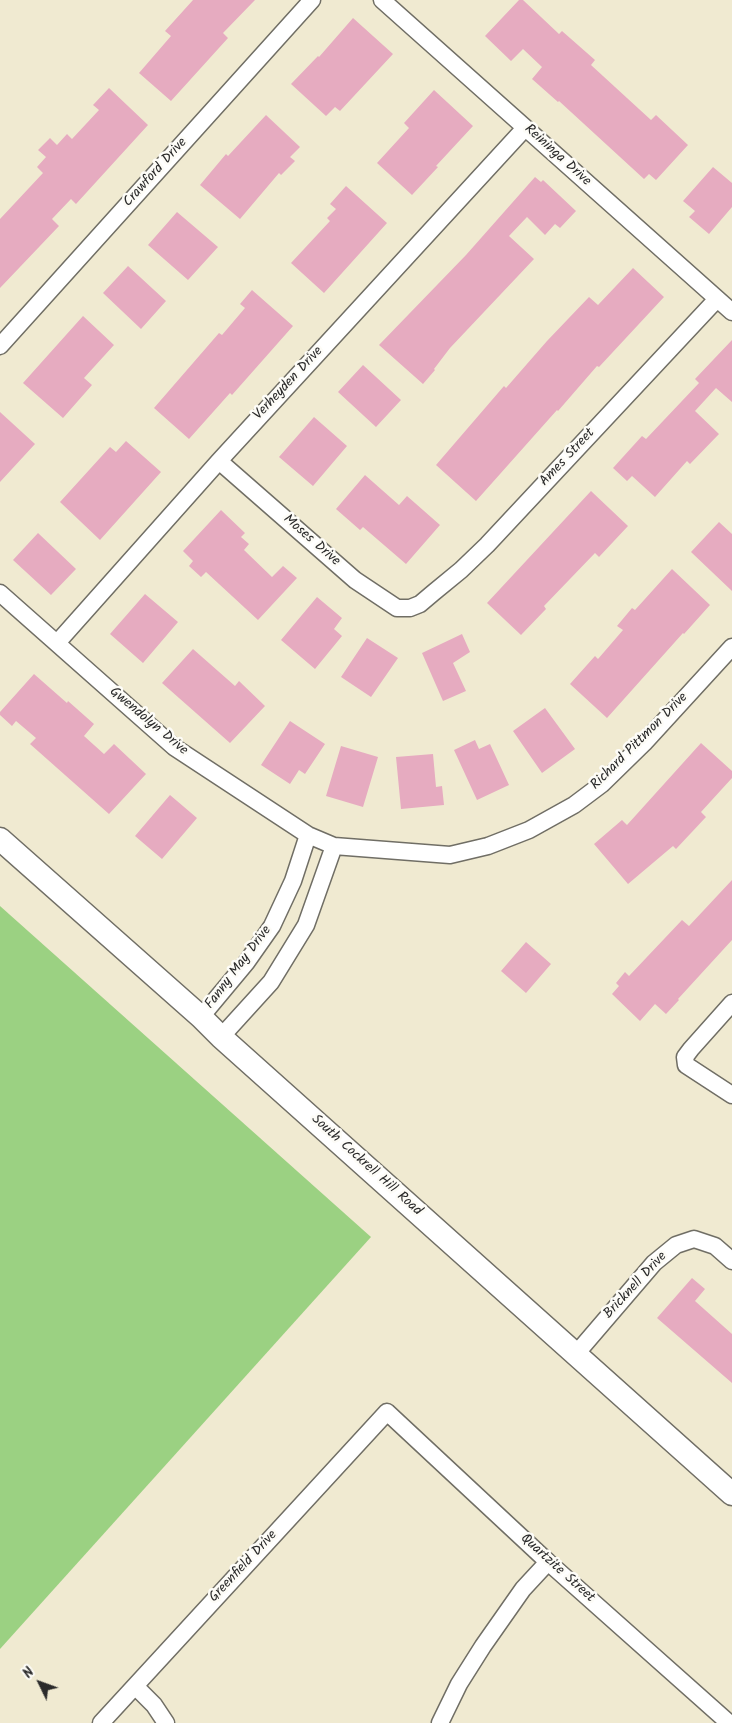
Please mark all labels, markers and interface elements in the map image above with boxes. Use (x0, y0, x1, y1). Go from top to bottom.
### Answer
street label: Reininga Drive (520, 122, 594, 190)
street label: Crawford Drive (121, 135, 191, 211)
street label: Verheyden Drive (251, 344, 327, 424)
street label: Ames Street (537, 426, 599, 490)
street label: Moses Drive (279, 512, 343, 570)
street label: Gwendolyn Drive (105, 684, 191, 760)
street label: Richard Pittmon Drive (588, 690, 692, 794)
street label: Fanny May Drive (202, 923, 276, 1013)
street label: South Cockrell Hill Road (307, 1112, 425, 1220)
street label: Bricknell Drive (601, 1249, 671, 1323)
street label: Greenfield Drive (206, 1528, 282, 1606)
street label: Quartzite Street (516, 1531, 598, 1607)
north arrow (15, 1658, 65, 1708)
text: N (18, 1662, 40, 1684)

